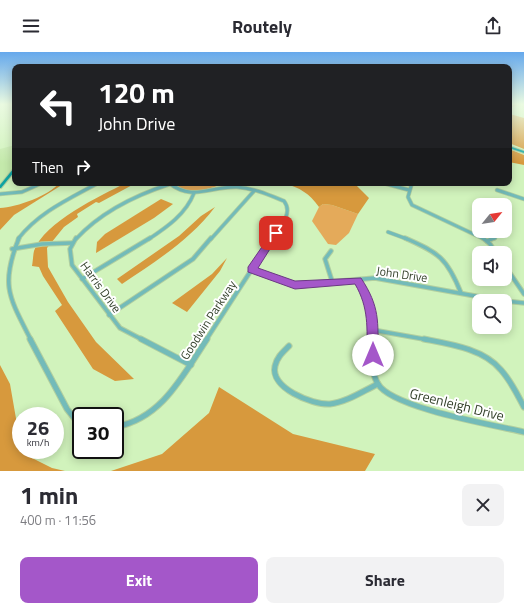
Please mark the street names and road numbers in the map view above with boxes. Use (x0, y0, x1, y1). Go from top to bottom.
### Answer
street label: Harris Drive (76, 257, 126, 317)
street label: John Drive (375, 261, 429, 287)
street label: Goodwin Parkway (175, 276, 241, 363)
street label: Greenleigh Drive (408, 382, 506, 426)

